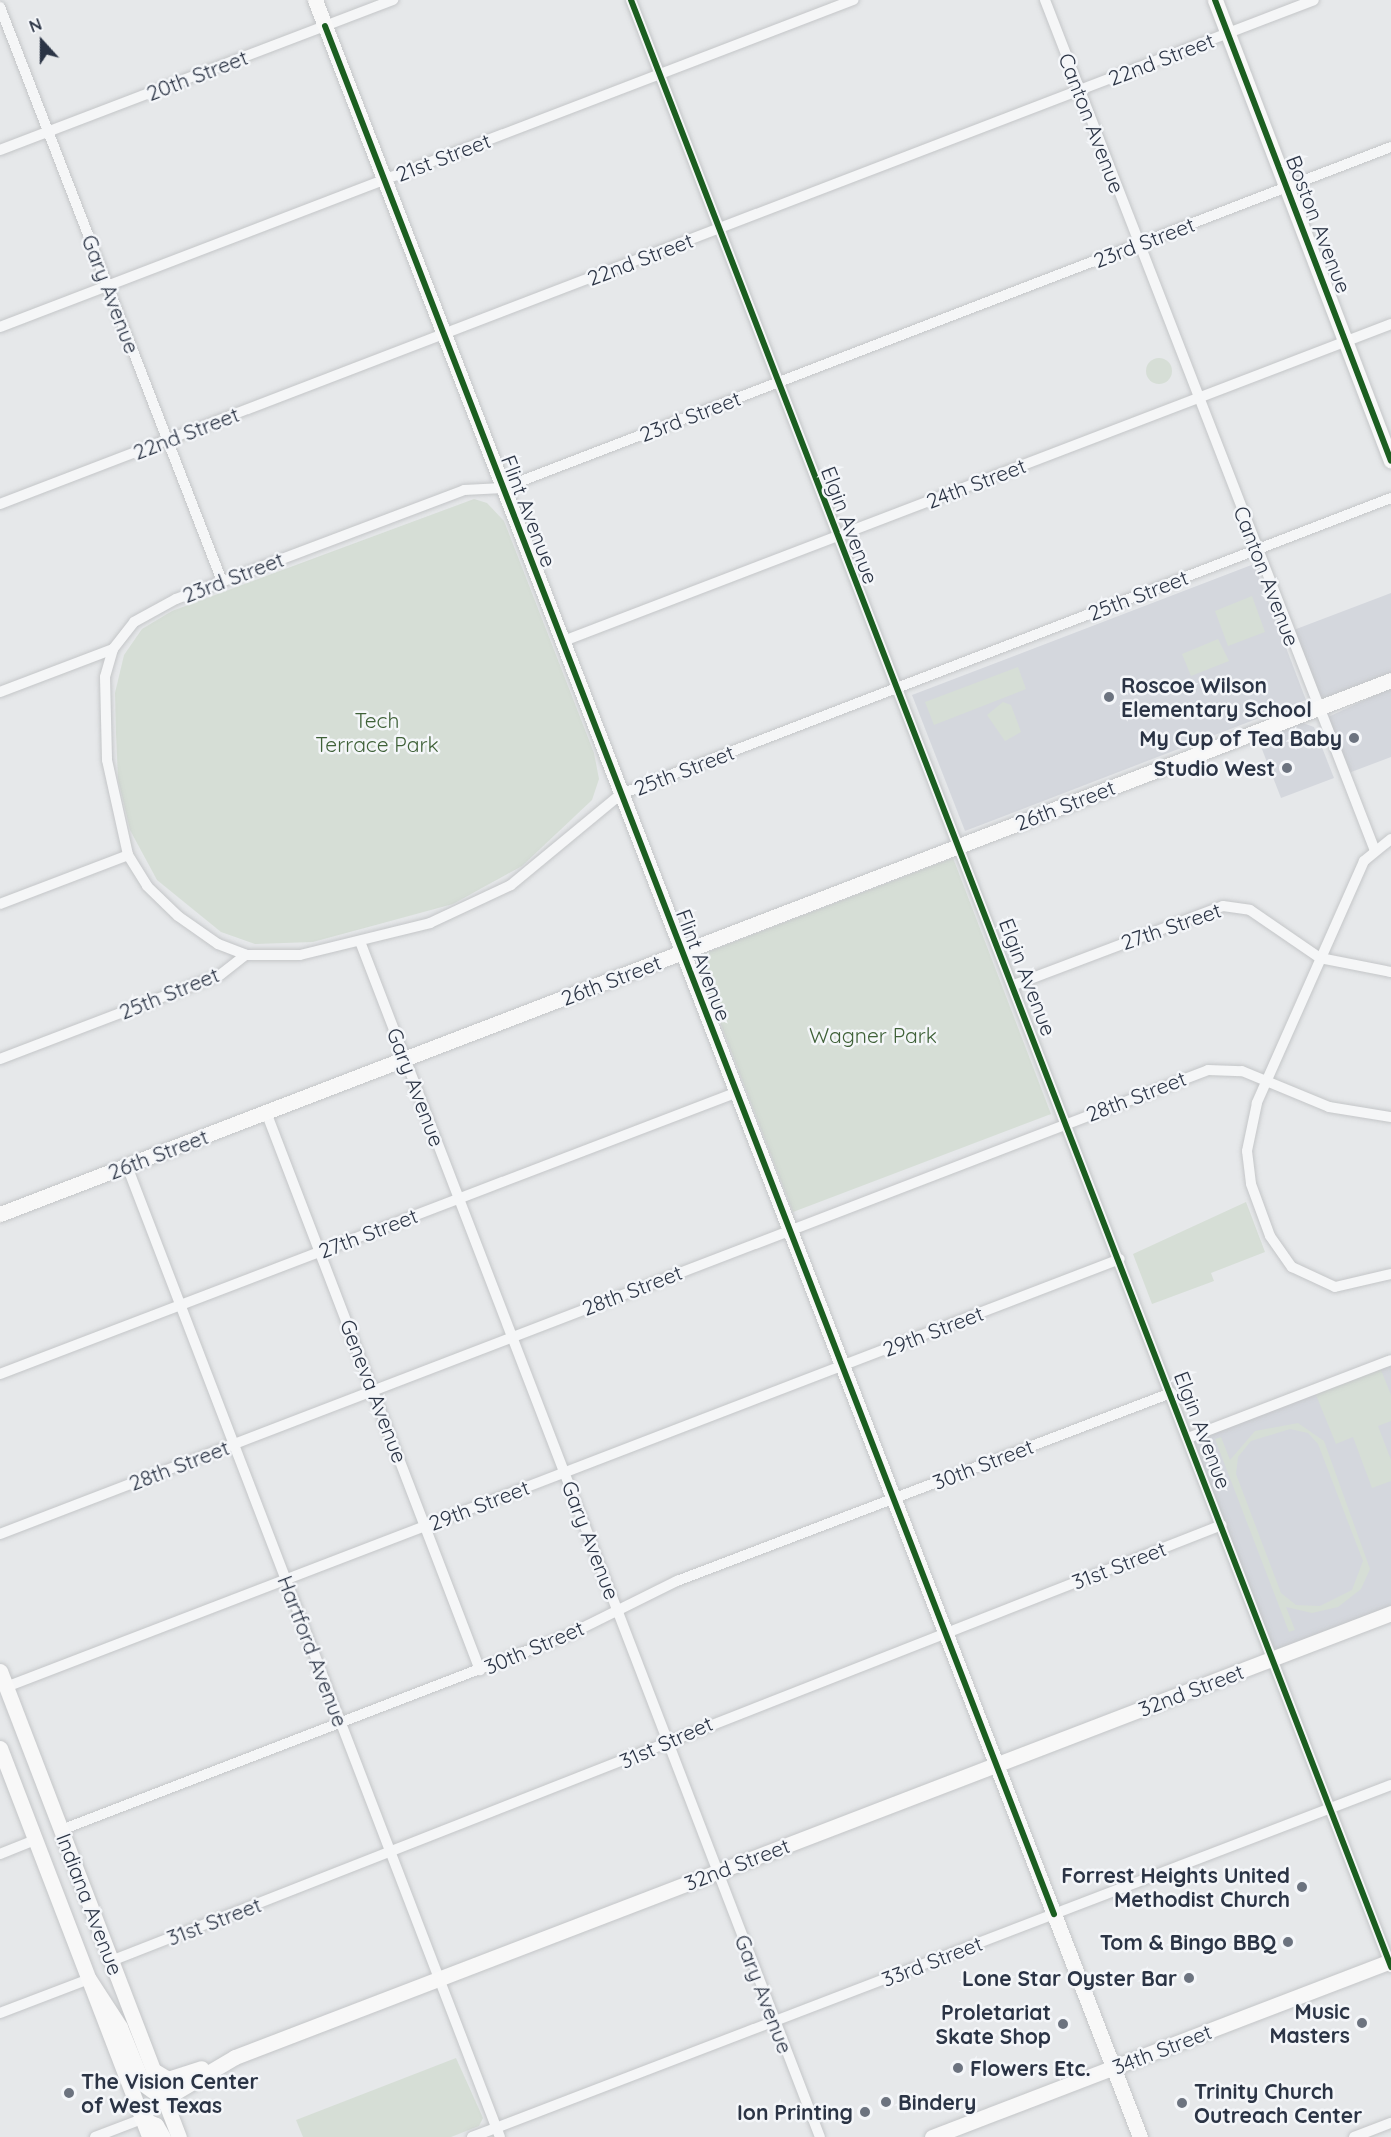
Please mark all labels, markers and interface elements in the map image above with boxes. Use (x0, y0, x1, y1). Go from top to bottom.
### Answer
north arrow (12, 12, 72, 72)
text: N (26, 14, 45, 37)
street label: 22nd Street (1105, 27, 1217, 91)
street label: 20th Street (143, 44, 251, 106)
street label: Canton Avenue (1054, 49, 1130, 197)
street label: 21st Street (392, 127, 494, 187)
street label: Boston Avenue (1281, 152, 1357, 296)
street label: 23rd Street (1090, 211, 1198, 273)
street label: 22nd Street (584, 227, 696, 291)
street label: Gary Avenue (77, 231, 145, 357)
street label: 23rd Street (636, 385, 744, 447)
street label: 22nd Street (130, 401, 242, 465)
street label: Flint Avenue (496, 451, 562, 571)
street label: 24th Street (923, 453, 1029, 513)
street label: Elgin Avenue (816, 463, 884, 587)
street label: Canton Avenue (1229, 502, 1305, 650)
street label: 23rd Street (179, 546, 287, 608)
street label: 25th Street (1084, 564, 1192, 626)
place label: Roscoe Wilson Elementary School (1121, 672, 1312, 722)
marker: Roscoe Wilson Elementary School (1102, 690, 1116, 704)
park label: Tech Terrace Park (315, 707, 439, 757)
place label: My Cup of Tea Baby (1139, 725, 1342, 751)
marker: My Cup of Tea Baby (1347, 731, 1361, 745)
street label: 25th Street (630, 739, 738, 801)
place label: Studio West (1154, 755, 1275, 781)
marker: Studio West (1280, 761, 1294, 775)
street label: 26th Street (1011, 774, 1119, 836)
street label: 27th Street (1118, 897, 1224, 955)
street label: Flint Avenue (671, 905, 737, 1025)
street label: Elgin Avenue (994, 915, 1062, 1039)
street label: 26th Street (557, 949, 665, 1011)
street label: 25th Street (115, 962, 223, 1024)
park label: Wagner Park (809, 1022, 937, 1048)
street label: Gary Avenue (382, 1024, 450, 1150)
street label: 28th Street (1082, 1065, 1190, 1127)
street label: 26th Street (104, 1123, 212, 1185)
street label: 27th Street (315, 1203, 421, 1263)
street label: 28th Street (578, 1259, 686, 1321)
street label: 29th Street (879, 1300, 987, 1362)
street label: Geneva Avenue (335, 1316, 413, 1466)
street label: Elgin Avenue (1169, 1368, 1237, 1492)
street label: 30th Street (929, 1433, 1037, 1495)
street label: 28th Street (125, 1434, 233, 1496)
street label: 29th Street (425, 1474, 533, 1536)
street label: Gary Avenue (557, 1477, 625, 1603)
street label: 31st Street (1068, 1536, 1170, 1594)
street label: Hartford Avenue (273, 1572, 353, 1730)
street label: 30th Street (480, 1615, 588, 1679)
street label: 32nd Street (1135, 1658, 1247, 1722)
street label: 31st Street (616, 1710, 716, 1774)
street label: Indiana Avenue (51, 1830, 129, 1978)
street label: 32nd Street (681, 1832, 793, 1896)
place label: Forrest Heights United Methodist Church (1061, 1862, 1290, 1912)
marker: Forrest Heights United Methodist Church (1295, 1880, 1309, 1894)
street label: 31st Street (163, 1892, 265, 1950)
place label: Tom & Bingo BBQ (1100, 1929, 1276, 1955)
street label: 33rd Street (878, 1930, 986, 1992)
street label: Gary Avenue (730, 1931, 798, 2057)
marker: Tom & Bingo BBQ (1281, 1935, 1295, 1949)
place label: Lone Star Oyster Bar (962, 1965, 1177, 1991)
marker: Lone Star Oyster Bar (1182, 1971, 1196, 1985)
place label: Music Masters (1269, 1998, 1350, 2048)
place label: Proletariat Skate Shop (936, 1999, 1051, 2049)
marker: Music Masters (1355, 2016, 1369, 2030)
marker: Proletariat Skate Shop (1056, 2017, 1070, 2031)
street label: 34th Street (1109, 2019, 1215, 2079)
place label: Flowers Etc. (970, 2055, 1091, 2081)
marker: Flowers Etc. (951, 2061, 965, 2075)
place label: The Vision Center of West Texas (81, 2068, 259, 2118)
place label: Trinity Church Outreach Center (1194, 2078, 1362, 2128)
marker: The Vision Center of West Texas (62, 2086, 76, 2100)
place label: Bindery (898, 2089, 976, 2115)
marker: Bindery (879, 2095, 893, 2109)
marker: Trinity Church Outreach Center (1175, 2096, 1189, 2110)
place label: Ion Printing (737, 2099, 853, 2125)
marker: Ion Printing (858, 2105, 872, 2119)

